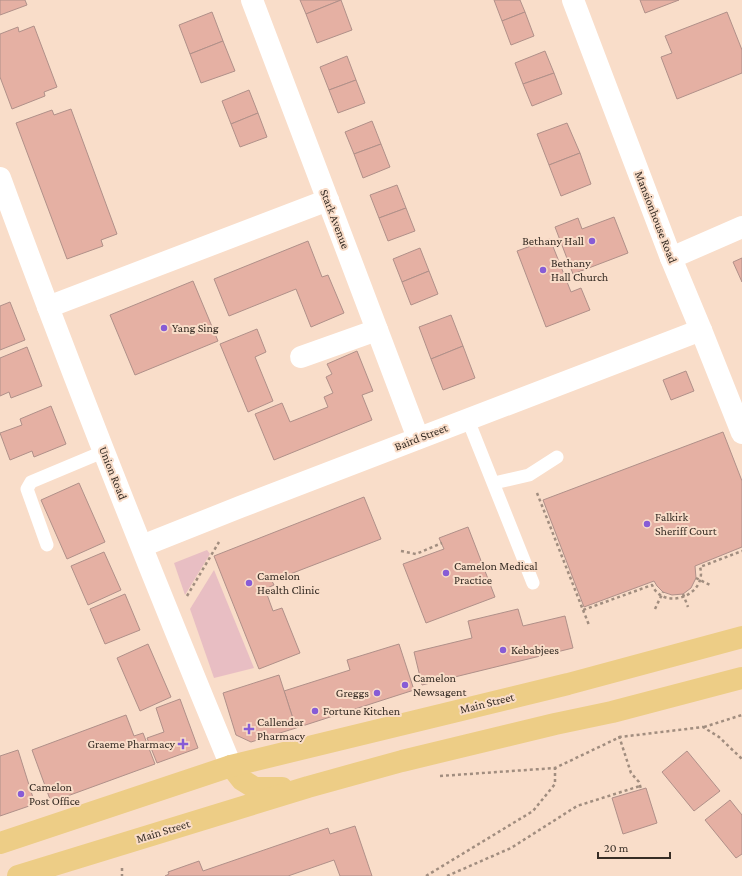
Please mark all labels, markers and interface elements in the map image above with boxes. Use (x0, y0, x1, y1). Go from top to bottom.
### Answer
street label: Mansionhouse Road (632, 169, 680, 266)
street label: Stark Avenue (317, 187, 353, 251)
place label: Bethany Hall (522, 234, 584, 248)
marker: Bethany Hall (587, 236, 597, 246)
place label: Bethany Hall Church (551, 256, 609, 284)
marker: Bethany Hall Church (538, 265, 548, 275)
place label: Yang Sing (172, 321, 219, 335)
marker: Yang Sing (159, 323, 169, 333)
street label: Baird Street (392, 420, 451, 454)
street label: Union Road (96, 444, 130, 502)
place label: Falkirk Sheriff Court (655, 510, 718, 538)
marker: Falkirk Sheriff Court (642, 519, 652, 529)
place label: Camelon Medical Practice (454, 559, 538, 587)
marker: Camelon Medical Practice (441, 568, 451, 578)
place label: Camelon Health Clinic (257, 569, 319, 597)
marker: Camelon Health Clinic (244, 578, 254, 588)
place label: Kebabjees (511, 643, 559, 657)
marker: Kebabjees (498, 645, 508, 655)
place label: Camelon Newsagent (413, 671, 468, 699)
marker: Camelon Newsagent (400, 680, 410, 690)
place label: Greggs (336, 686, 369, 700)
marker: Greggs (372, 688, 382, 698)
street label: Main Street (458, 689, 517, 717)
place label: Fortune Kitchen (323, 704, 401, 718)
marker: Fortune Kitchen (310, 706, 320, 716)
place label: Callendar Pharmacy (257, 715, 305, 743)
marker: Callendar Pharmacy (244, 724, 254, 734)
place label: Graeme Pharmacy (87, 737, 175, 751)
marker: Graeme Pharmacy (178, 739, 188, 749)
place label: Camelon Post Office (29, 780, 80, 808)
marker: Camelon Post Office (16, 789, 26, 799)
street label: Main Street (134, 816, 193, 846)
scale bar (598, 834, 670, 860)
text: 20 m (604, 841, 629, 855)

